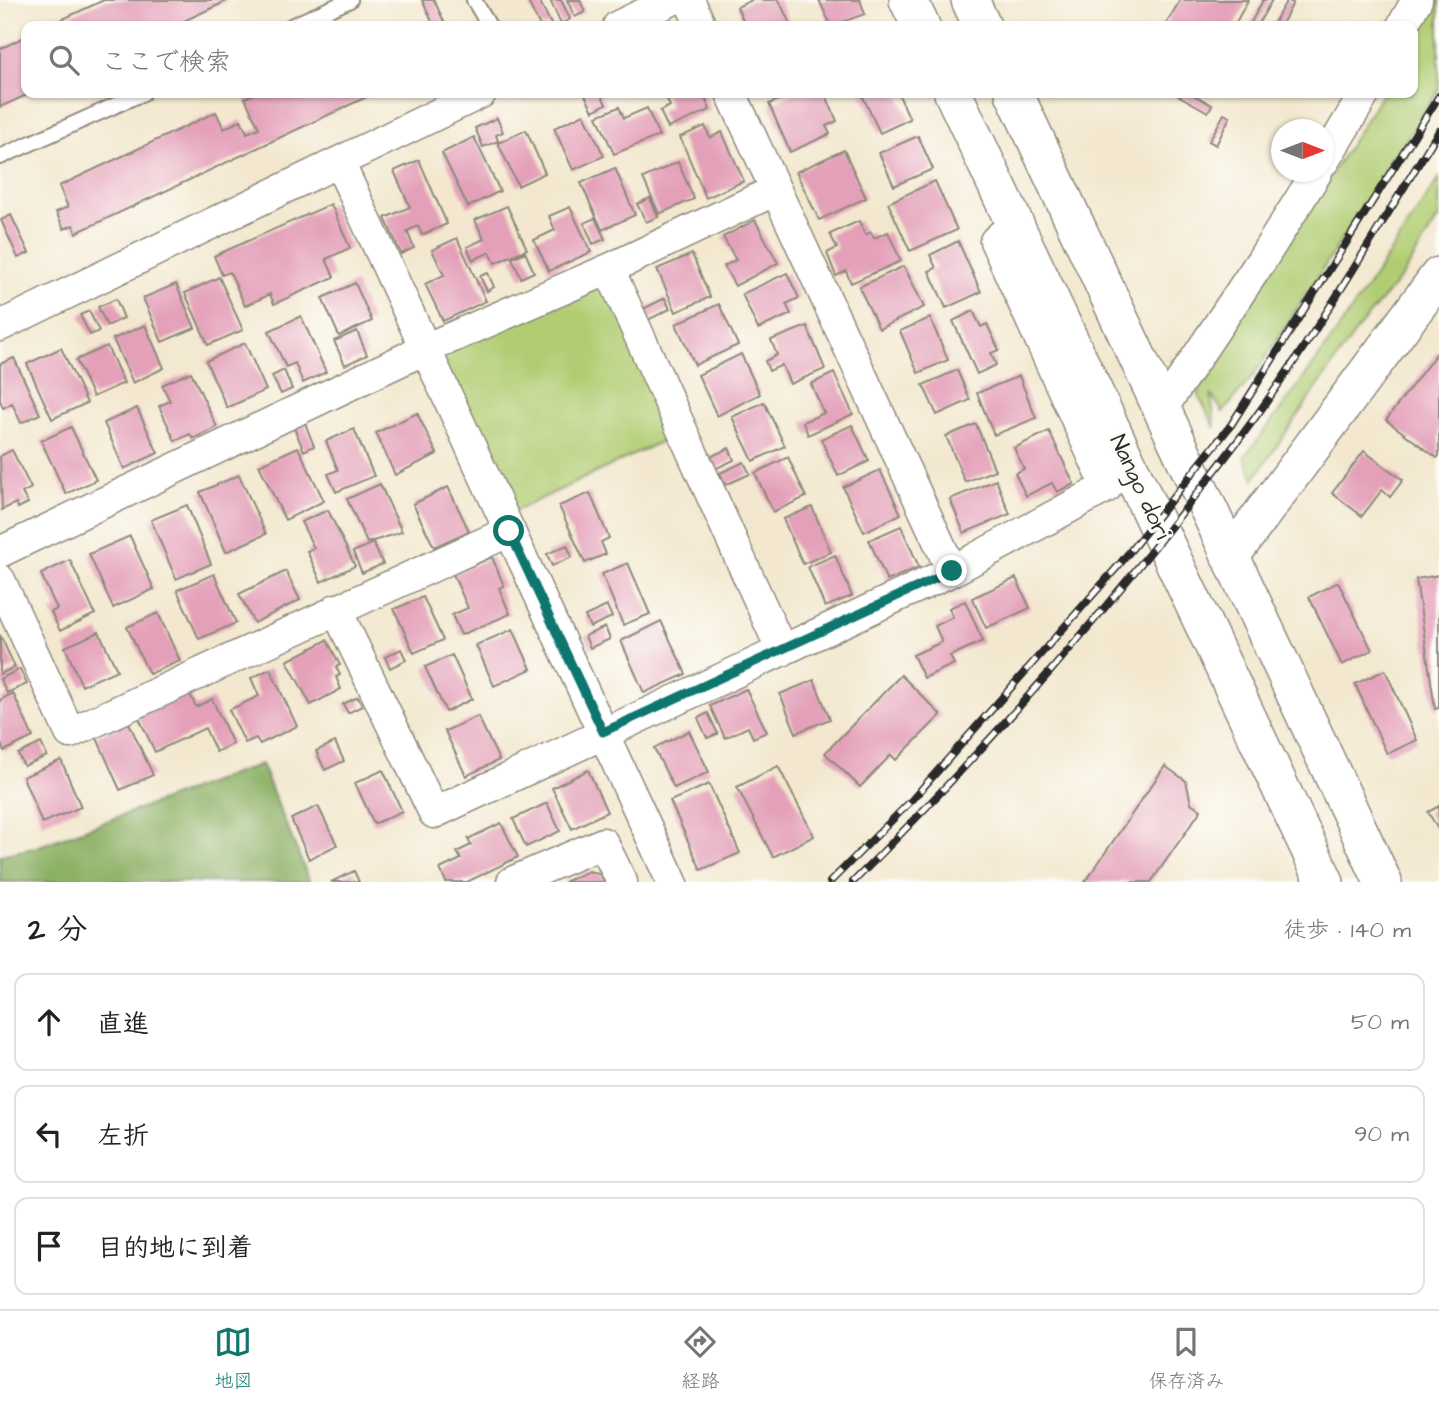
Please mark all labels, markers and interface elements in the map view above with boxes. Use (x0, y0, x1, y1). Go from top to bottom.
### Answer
search box (21, 21, 1418, 98)
icon: search (45, 41, 83, 79)
text: ここで検索 (101, 44, 231, 80)
north arrow (1271, 119, 1334, 182)
street label: Nango dori (1101, 429, 1178, 546)
route start (493, 515, 524, 546)
route end (936, 555, 967, 586)
text: 2 分 (28, 909, 87, 951)
text: 徒歩 · 140 m (1283, 914, 1411, 946)
icon: ahead (30, 1003, 68, 1041)
text: 直進 (97, 1006, 149, 1042)
text: 50 m (1351, 1006, 1409, 1038)
icon: left (30, 1115, 68, 1153)
text: 左折 (97, 1118, 149, 1154)
text: 90 m (1354, 1118, 1409, 1150)
icon: arrive (30, 1227, 68, 1265)
text: 目的地に到着 (97, 1230, 253, 1266)
tab: 地図 (214, 1323, 253, 1395)
tab: 経路 (681, 1323, 720, 1395)
tab: 保存済み (1148, 1323, 1225, 1395)

